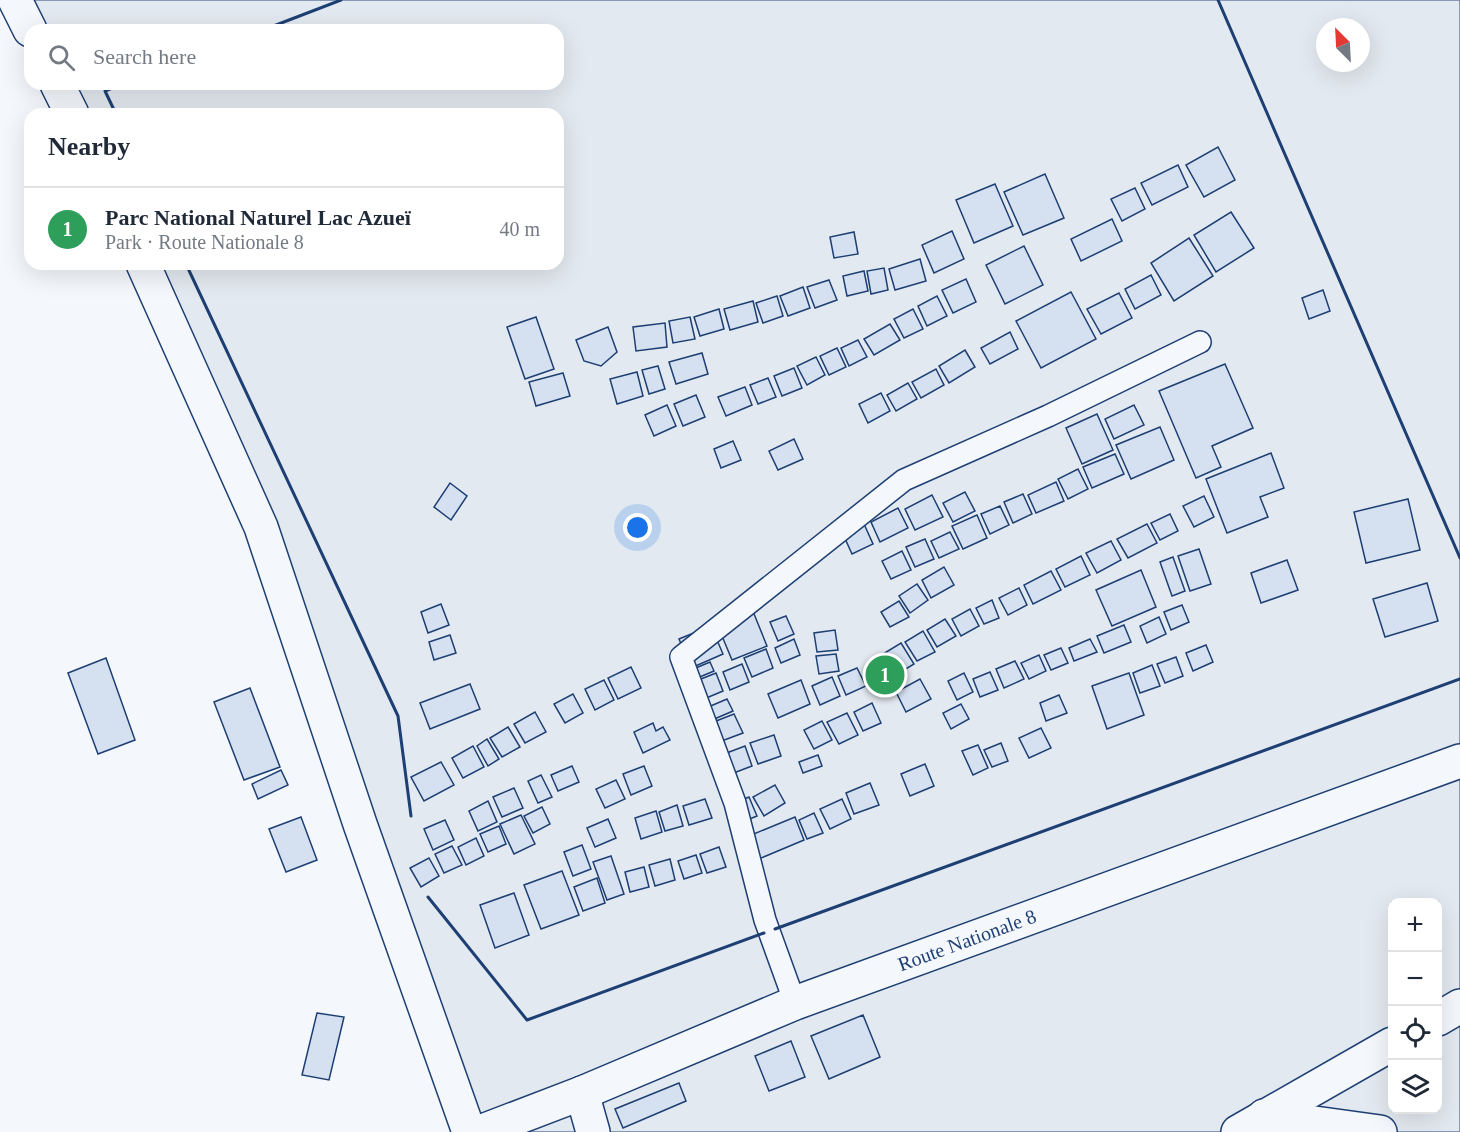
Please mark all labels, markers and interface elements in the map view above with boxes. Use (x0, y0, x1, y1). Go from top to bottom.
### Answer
north arrow (1316, 18, 1370, 72)
search box (24, 24, 564, 90)
icon: search (45, 41, 78, 74)
text: Search here (93, 44, 196, 69)
text: Nearby (48, 132, 130, 161)
text: Parc National Naturel Lac Azueï (105, 205, 411, 230)
text: 1 (63, 218, 73, 240)
text: 40 m (499, 218, 540, 240)
text: Park · Route Nationale 8 (105, 231, 304, 253)
your location (623, 513, 652, 542)
pin: 1 (866, 652, 904, 698)
map controls (1388, 898, 1442, 1114)
button: + (1388, 898, 1442, 952)
street label: Route Nationale 8 (895, 905, 1039, 975)
button: − (1388, 952, 1442, 1006)
button: locate (1388, 1006, 1442, 1060)
button: layers (1388, 1060, 1442, 1114)

